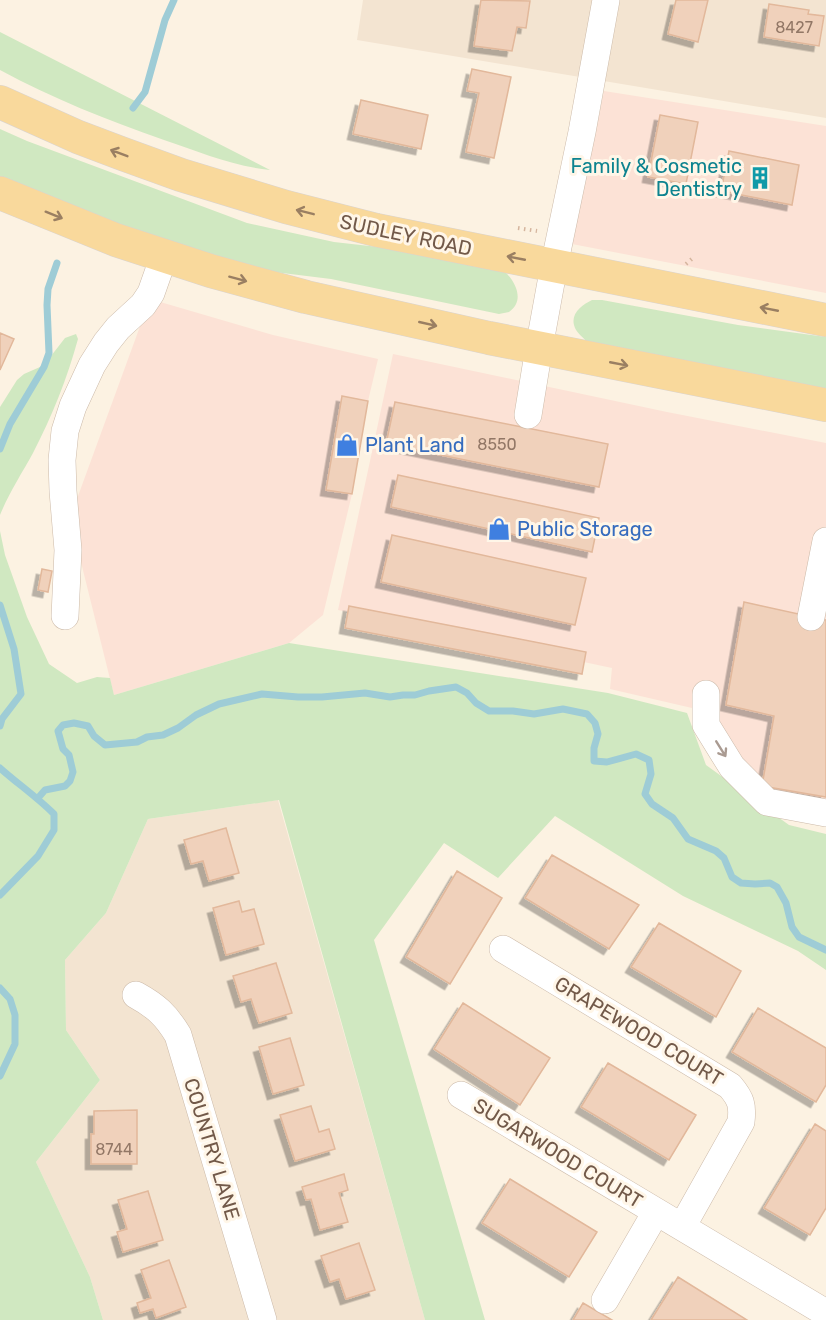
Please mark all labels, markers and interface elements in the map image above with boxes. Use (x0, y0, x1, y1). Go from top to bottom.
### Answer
house number: 8427 (775, 18, 813, 37)
one-way arrow (110, 146, 129, 157)
place label: Family & Cosmetic Dentistry (571, 154, 742, 201)
building icon: Family & Cosmetic Dentistry (747, 165, 773, 191)
one-way arrow (296, 205, 315, 217)
street label: SUDLEY ROAD (338, 209, 474, 261)
one-way arrow (44, 210, 63, 221)
one-way arrow (506, 252, 526, 263)
one-way arrow (228, 273, 247, 285)
one-way arrow (759, 303, 779, 314)
one-way arrow (418, 319, 437, 331)
one-way arrow (609, 359, 628, 370)
shop icon: Plant Land (334, 432, 360, 458)
place label: Plant Land (365, 433, 465, 457)
house number: 8550 (477, 435, 517, 454)
shop icon: Public Storage (486, 516, 512, 542)
place label: Public Storage (517, 517, 653, 541)
one-way arrow (715, 740, 727, 757)
street label: GRAPEWOOD COURT (550, 971, 728, 1091)
street label: COUNTRY LANE (179, 1075, 245, 1223)
street label: SUGARWOOD COURT (469, 1093, 647, 1213)
house number: 8744 (95, 1140, 133, 1159)

